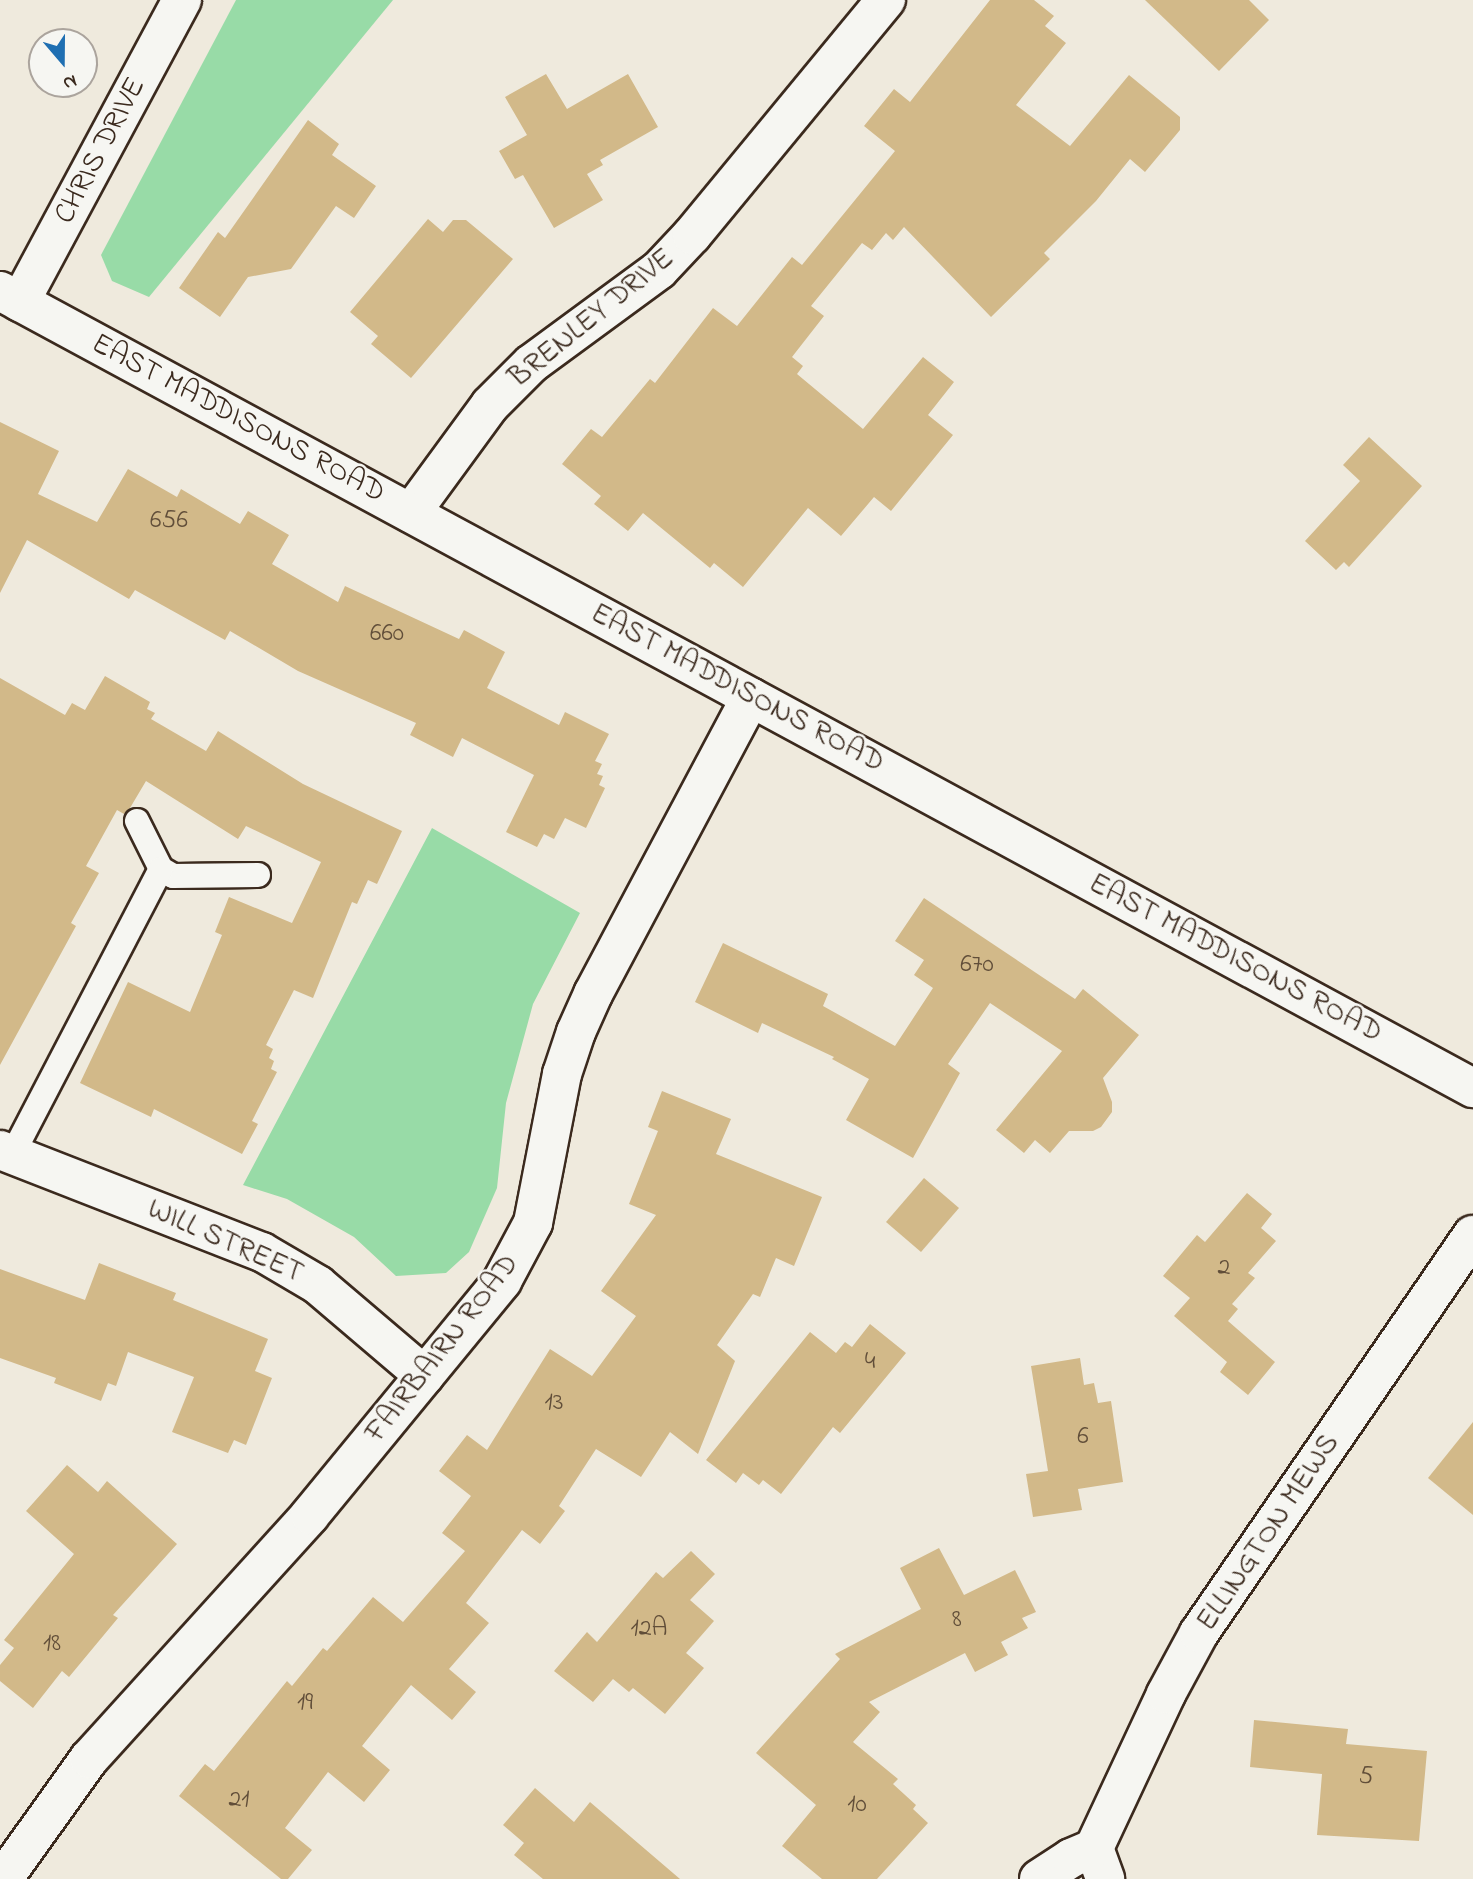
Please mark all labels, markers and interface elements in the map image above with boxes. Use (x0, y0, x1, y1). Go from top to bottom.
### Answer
north arrow (28, 28, 98, 98)
text: N (59, 66, 80, 96)
street label: CHRIS DRIVE (47, 72, 155, 230)
street label: BRENLEY DRIVE (502, 241, 682, 397)
street label: EAST MADDISONS ROAD (85, 326, 391, 512)
house number: 656 (150, 506, 188, 538)
street label: EAST MADDISONS ROAD (584, 596, 890, 782)
house number: 660 (370, 619, 404, 651)
street label: EAST MADDISONS ROAD (1082, 866, 1388, 1052)
house number: 670 (960, 950, 994, 982)
street label: WILL STREET (142, 1192, 308, 1292)
street label: FAIRBAIRN ROAD (358, 1248, 528, 1450)
house number: 2 (1218, 1253, 1230, 1285)
house number: 4 (865, 1347, 875, 1379)
house number: 13 (544, 1388, 564, 1420)
house number: 6 (1077, 1422, 1089, 1454)
street label: ELLINGTON MEWS (1190, 1428, 1348, 1638)
house number: 8 (952, 1605, 962, 1637)
house number: 12A (630, 1614, 668, 1646)
house number: 18 (43, 1629, 61, 1661)
house number: 19 (297, 1688, 313, 1720)
house number: 5 (1359, 1762, 1373, 1794)
house number: 21 (228, 1785, 250, 1817)
house number: 10 (847, 1790, 867, 1822)

